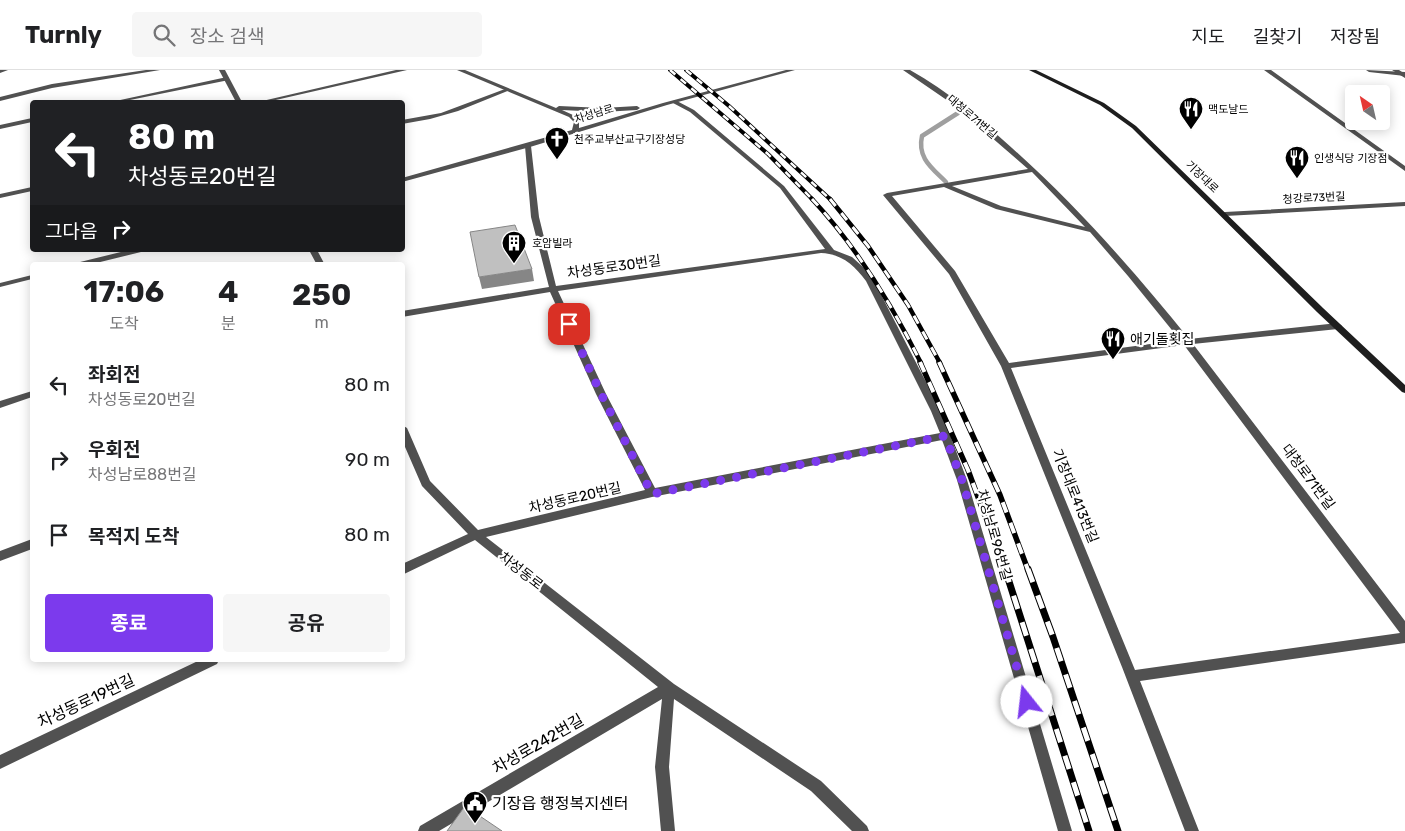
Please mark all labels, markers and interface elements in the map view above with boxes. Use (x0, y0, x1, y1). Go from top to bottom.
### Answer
search box (132, 12, 482, 57)
text: Turnly (25, 21, 102, 49)
icon: search (150, 21, 178, 49)
text: 장소 검색 (190, 25, 264, 48)
text: 지도 (1192, 26, 1225, 48)
text: 길찾기 (1253, 26, 1302, 48)
text: 저장됨 (1330, 26, 1380, 48)
north arrow (1345, 85, 1390, 130)
map controls (1345, 85, 1390, 130)
street label: 대청로71번길 (944, 92, 1000, 142)
restaurant icon: 맥도날드 (1178, 96, 1204, 130)
street label: 차성남로 (573, 102, 615, 126)
place label: 맥도날드 (1208, 103, 1248, 116)
text: 80 m (128, 116, 215, 158)
icon: left (45, 120, 110, 185)
church icon: 천주교부산교구기장성당 (544, 126, 570, 160)
place label: 천주교부산교구기장성당 (574, 133, 685, 146)
restaurant icon: 인생식당 기장점 (1284, 145, 1310, 179)
place label: 인생식당 기장점 (1314, 152, 1388, 165)
street label: 기장대로 (1183, 158, 1221, 196)
text: 차성동로20번길 (128, 163, 276, 190)
street label: 청강로73번길 (1282, 190, 1346, 206)
icon: right (107, 215, 135, 243)
text: 그다음 (45, 220, 97, 243)
building icon: 호암빌라 (501, 230, 527, 264)
place label: 호암빌라 (532, 237, 572, 250)
street label: 차성동로30번길 (566, 252, 662, 282)
text: 17:06 (84, 274, 164, 310)
text: 4 (218, 274, 238, 310)
text: 250 (292, 277, 351, 313)
pin (548, 303, 590, 345)
icon: arrive (555, 310, 583, 338)
text: m (315, 313, 329, 332)
text: 도착 (109, 314, 139, 333)
text: 분 (221, 314, 236, 333)
restaurant icon: 애기돌횟집 (1100, 326, 1126, 360)
place label: 애기돌횟집 (1130, 331, 1194, 348)
text: 좌회전 (88, 363, 140, 386)
icon: left (45, 371, 73, 399)
text: 80 m (344, 373, 390, 396)
text: 차성동로20번길 (88, 390, 196, 409)
text: 우회전 (88, 438, 140, 461)
street label: 대청로71번길 (1278, 441, 1338, 513)
icon: right (45, 446, 73, 474)
street label: 기장대로413번길 (1048, 446, 1102, 546)
text: 90 m (345, 448, 390, 471)
text: 차성남로88번길 (88, 465, 197, 484)
street label: 차성동로20번길 (527, 479, 623, 517)
street label: 차성남로96번길 (973, 488, 1015, 582)
icon: arrive (45, 521, 73, 549)
text: 80 m (344, 523, 390, 546)
text: 목적지 도착 (88, 525, 179, 548)
street label: 차성동로 (495, 548, 547, 594)
button: 종료 (45, 594, 213, 652)
button: 공유 (223, 594, 390, 652)
street label: 차성동로19번길 (35, 670, 137, 732)
position arrow (1000, 675, 1052, 727)
street label: 차성로242번길 (489, 710, 587, 778)
public building icon: 기장읍 행정복지센터 (462, 790, 488, 824)
place label: 기장읍 행정복지센터 (492, 794, 628, 813)

